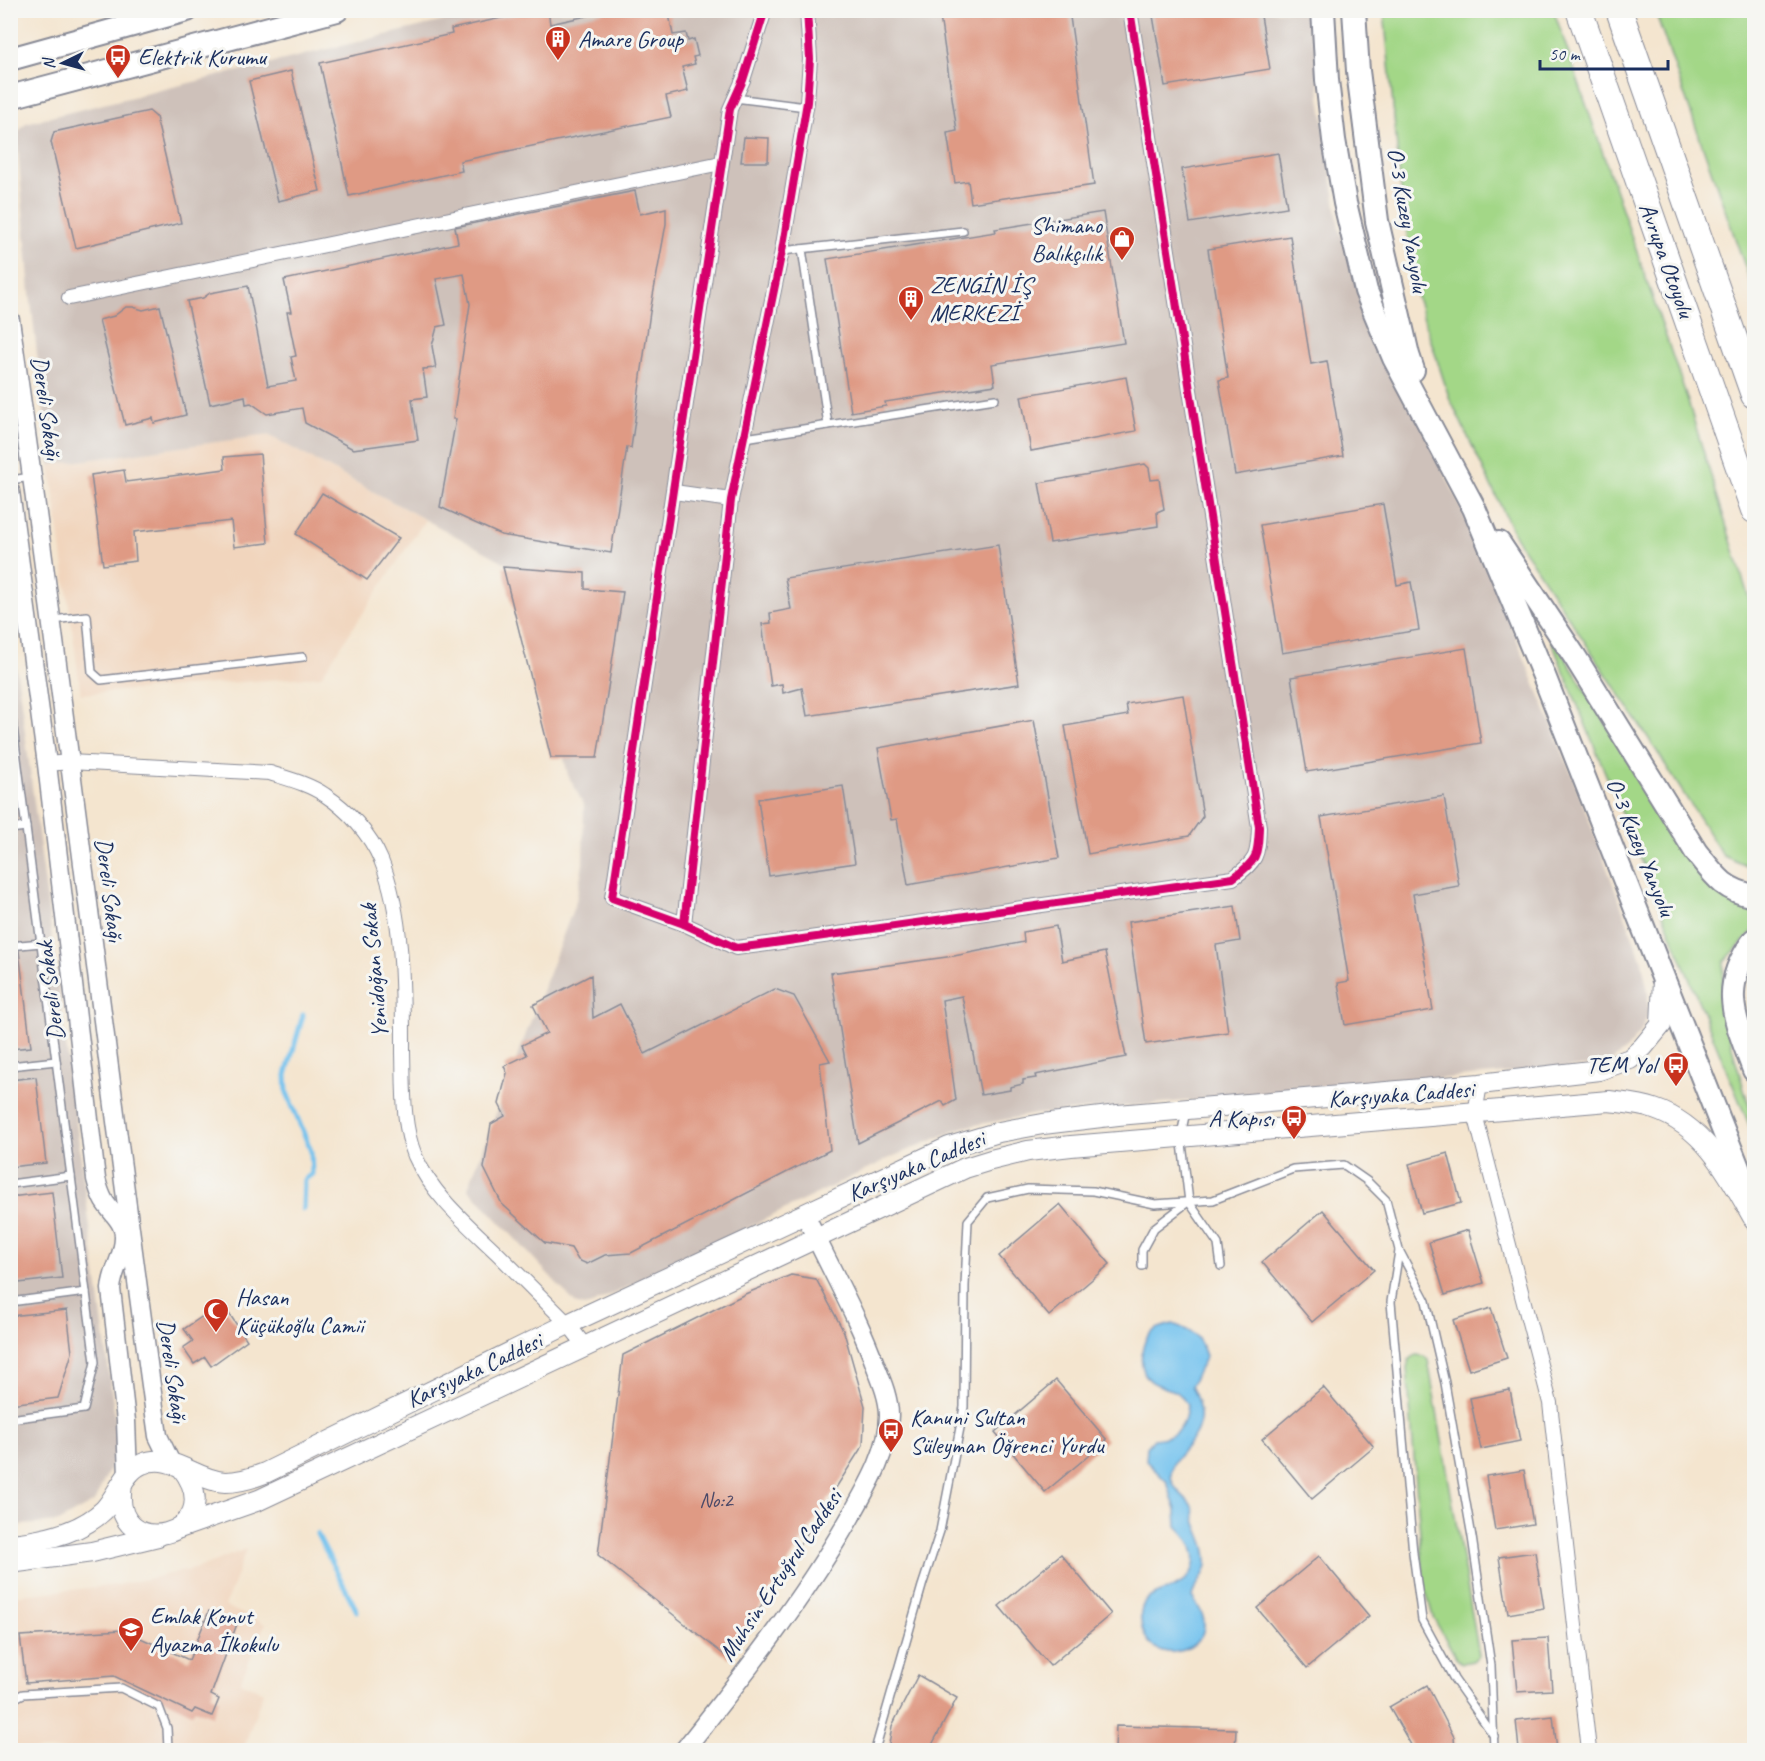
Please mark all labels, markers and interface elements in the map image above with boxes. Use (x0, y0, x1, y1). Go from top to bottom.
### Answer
building icon: Amare Group (543, 24, 573, 62)
place label: Amare Group (578, 24, 684, 54)
north arrow (33, 33, 93, 93)
scale bar (1540, 33, 1668, 71)
bus stop icon: Elektrik Kurumu (103, 42, 133, 80)
place label: Elektrik Kurumu (138, 42, 268, 72)
text: 50 m (1549, 43, 1582, 65)
text: N (38, 55, 59, 70)
street label: O-3 Kuzey Yanyolu (1380, 145, 1436, 297)
street label: Avrupa Otoyolu (1632, 198, 1702, 324)
place label: Shimano Balıkçılık (1031, 210, 1104, 268)
shop icon: Shimano Balıkçılık (1107, 224, 1137, 262)
place label: ZENGİN İŞ MERKEZİ (930, 270, 1036, 328)
building icon: ZENGİN İŞ MERKEZİ (896, 284, 926, 322)
street label: Dereli Sokağı (25, 354, 69, 463)
street label: O-3 Kuzey Yanyolu (1600, 773, 1683, 923)
street label: Dereli Sokağı (89, 837, 131, 945)
street label: Yenidoğan Sokak (353, 900, 395, 1039)
street label: Dereli Sokak (29, 937, 71, 1042)
place label: TEM Yol (1586, 1050, 1660, 1080)
bus stop icon: TEM Yol (1661, 1050, 1691, 1088)
street label: Karşıyaka Caddesi (1327, 1074, 1477, 1114)
place label: A Kapısı (1208, 1103, 1276, 1133)
bus stop icon: A Kapısı (1279, 1103, 1309, 1141)
street label: Karşıyaka Caddesi (843, 1123, 991, 1208)
place label: Hasan Küçükoğlu Camii (236, 1282, 366, 1340)
mosque icon: Hasan Küçükoğlu Camii (201, 1296, 231, 1334)
street label: Dereli Sokağı (151, 1317, 195, 1426)
street label: Karşıyaka Caddesi (402, 1325, 549, 1414)
place label: Kanuni Sultan Süleyman Öğrenci Yurdu (910, 1402, 1106, 1460)
bus stop icon: Kanuni Sultan Süleyman Öğrenci Yurdu (876, 1416, 906, 1454)
street label: Muhsin Ertuğrul Caddesi (711, 1481, 850, 1667)
house number: No:2 (699, 1487, 734, 1513)
place label: Emlak Konut Ayazma İlkokulu (150, 1601, 280, 1659)
school or university icon: Emlak Konut Ayazma İlkokulu (116, 1615, 146, 1653)

